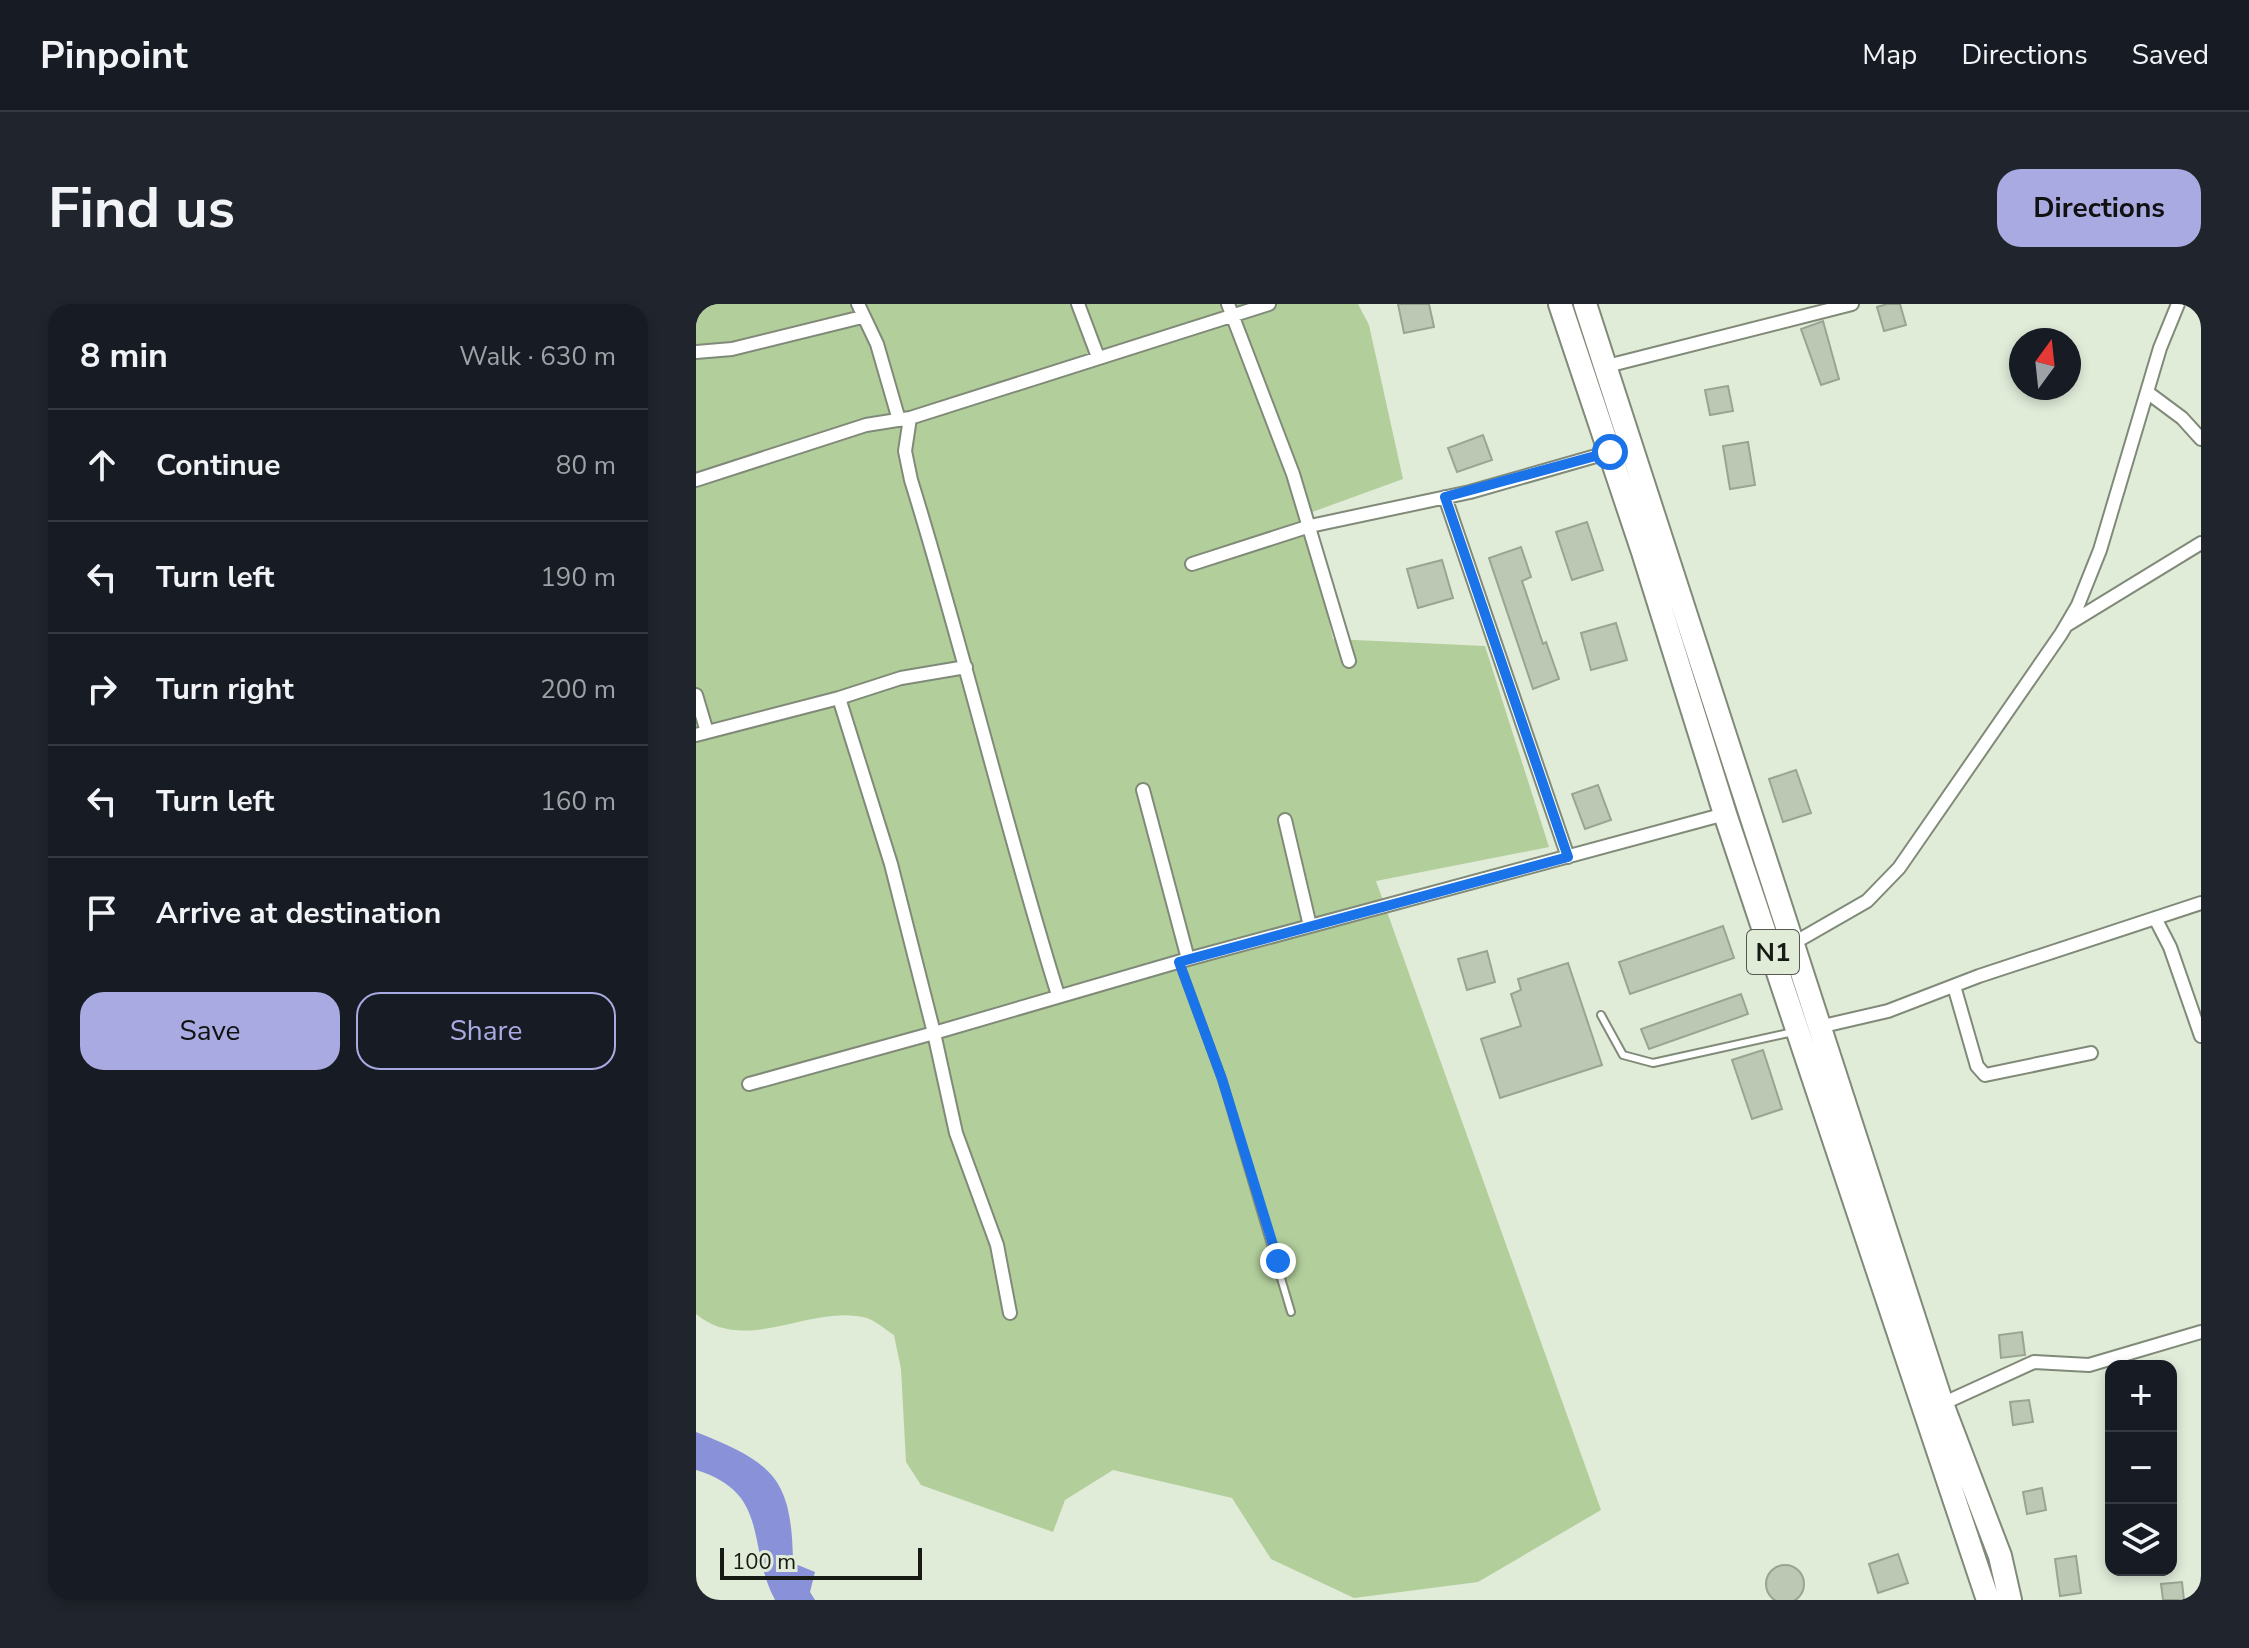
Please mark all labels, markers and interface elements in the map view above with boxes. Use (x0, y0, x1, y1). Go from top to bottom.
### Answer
text: Pinpoint (40, 30, 188, 81)
text: Map (1862, 36, 1917, 74)
text: Directions (1961, 36, 2088, 74)
text: Saved (2132, 36, 2209, 74)
button: Directions (1997, 169, 2201, 247)
text: Find us (48, 170, 235, 247)
north arrow (2009, 328, 2081, 400)
text: 8 min (80, 333, 168, 379)
text: Walk · 630 m (459, 339, 616, 374)
route start (1592, 434, 1628, 470)
icon: ahead (80, 443, 124, 487)
text: Continue (156, 445, 281, 486)
text: 80 m (556, 448, 616, 483)
icon: left (80, 555, 124, 599)
text: Turn left (156, 557, 274, 598)
text: 190 m (540, 560, 616, 595)
icon: right (80, 667, 124, 711)
text: Turn right (156, 669, 294, 710)
text: 200 m (540, 672, 616, 707)
icon: left (80, 779, 124, 823)
text: Turn left (156, 781, 274, 822)
text: 160 m (540, 784, 616, 819)
icon: arrive (80, 891, 124, 935)
text: Arrive at destination (156, 893, 441, 934)
road number: N1 (1747, 930, 1799, 974)
button: Save (80, 992, 340, 1070)
button: Share (356, 992, 616, 1070)
route end (1260, 1243, 1296, 1279)
map controls (2105, 1360, 2177, 1576)
button: + (2105, 1360, 2177, 1432)
button: − (2105, 1432, 2177, 1504)
button: layers (2105, 1504, 2177, 1576)
scale bar (720, 1544, 922, 1580)
text: 100 m (732, 1547, 796, 1577)

